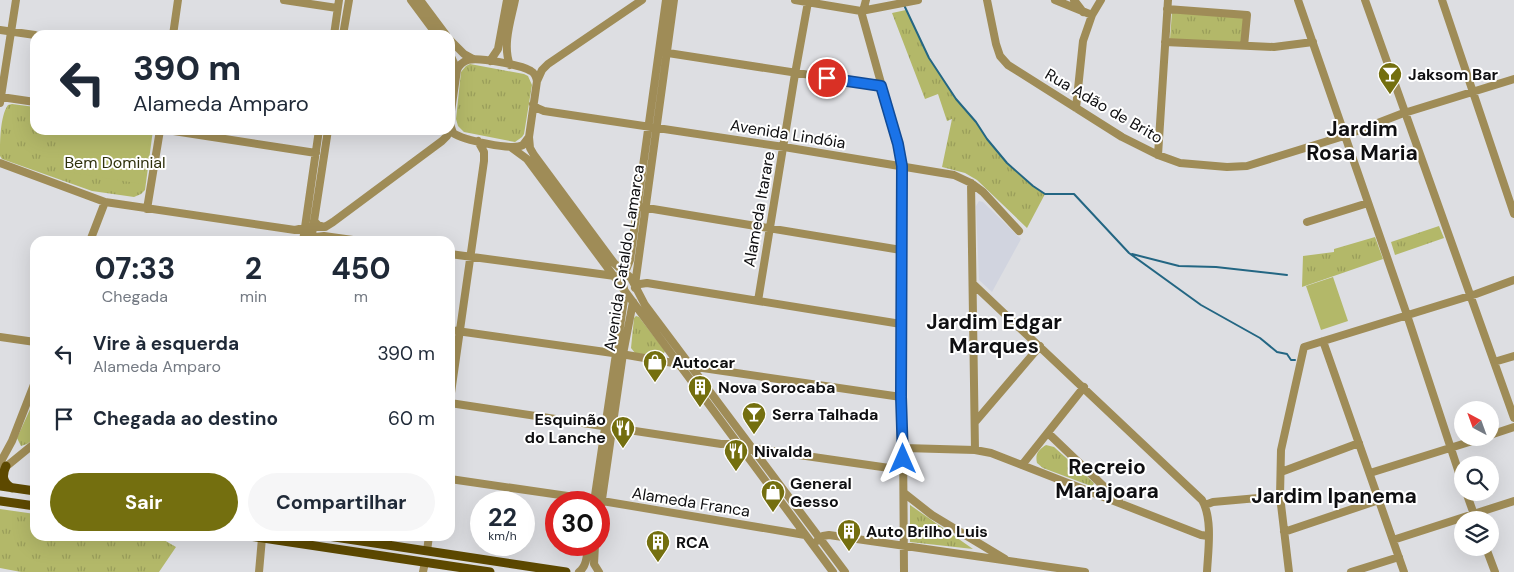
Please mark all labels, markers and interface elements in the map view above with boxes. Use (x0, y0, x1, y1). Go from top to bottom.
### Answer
text: 390 m (133, 45, 241, 91)
icon: left (50, 50, 115, 115)
pin (806, 57, 848, 99)
bar icon: Jaksom Bar (1377, 61, 1403, 95)
icon: arrive (813, 64, 841, 92)
street label: Rua Adão de Brito (1041, 64, 1167, 148)
place label: Jaksom Bar (1408, 64, 1499, 85)
text: Alameda Amparo (133, 89, 309, 118)
street label: Avenida Lindóia (729, 115, 847, 153)
district label: Jardim Rosa Maria (1306, 115, 1418, 167)
street label: Alameda Itarare (738, 149, 780, 269)
park label: Bem Dominial (64, 152, 166, 173)
street label: Avenida Cataldo Lamarca (599, 163, 649, 353)
text: 07:33 (94, 249, 175, 288)
text: 2 (245, 249, 262, 288)
text: 450 (331, 249, 391, 288)
text: Chegada (102, 286, 168, 307)
text: min (240, 286, 267, 307)
text: m (354, 286, 368, 307)
district label: Jardim Edgar Marques (926, 308, 1062, 360)
text: Vire à esquerda (93, 331, 239, 356)
icon: left (50, 340, 78, 368)
text: 390 m (377, 341, 435, 366)
shop icon: Autocar (642, 349, 668, 383)
place label: Autocar (672, 352, 736, 373)
text: Alameda Amparo (93, 356, 221, 377)
building icon: Nova Sorocaba (687, 374, 713, 408)
place label: Nova Sorocaba (718, 377, 835, 398)
bar icon: Serra Talhada (741, 401, 767, 435)
north arrow (1454, 401, 1499, 446)
map controls (1454, 401, 1499, 556)
place label: Serra Talhada (772, 404, 878, 425)
icon: arrive (50, 405, 78, 433)
text: Chegada ao destino (93, 406, 278, 431)
text: 60 m (388, 406, 435, 431)
place label: Esquinão do Lanche (525, 409, 606, 448)
restaurant icon: Esquinão do Lanche (610, 415, 636, 449)
position arrow (876, 432, 928, 484)
restaurant icon: Nivalda (723, 438, 749, 472)
place label: Nivalda (754, 441, 812, 462)
district label: Recreio Marajoara (1055, 453, 1159, 505)
button: search (1454, 456, 1499, 501)
button: Sair (50, 473, 238, 531)
button: Compartilhar (248, 473, 435, 531)
place label: General Gesso (790, 473, 852, 512)
shop icon: General Gesso (760, 479, 786, 513)
street label: Alameda Franca (630, 482, 752, 522)
district label: Jardim Ipanema (1251, 482, 1417, 510)
speed limit sign: 30 (545, 491, 610, 556)
text: 22 (488, 501, 517, 534)
button: layers (1454, 511, 1499, 556)
building icon: Auto Brilho Luis (836, 518, 862, 552)
place label: Auto Brilho Luis (866, 521, 988, 542)
text: km/h (488, 528, 517, 544)
building icon: RCA (645, 529, 671, 563)
place label: RCA (676, 532, 709, 553)

